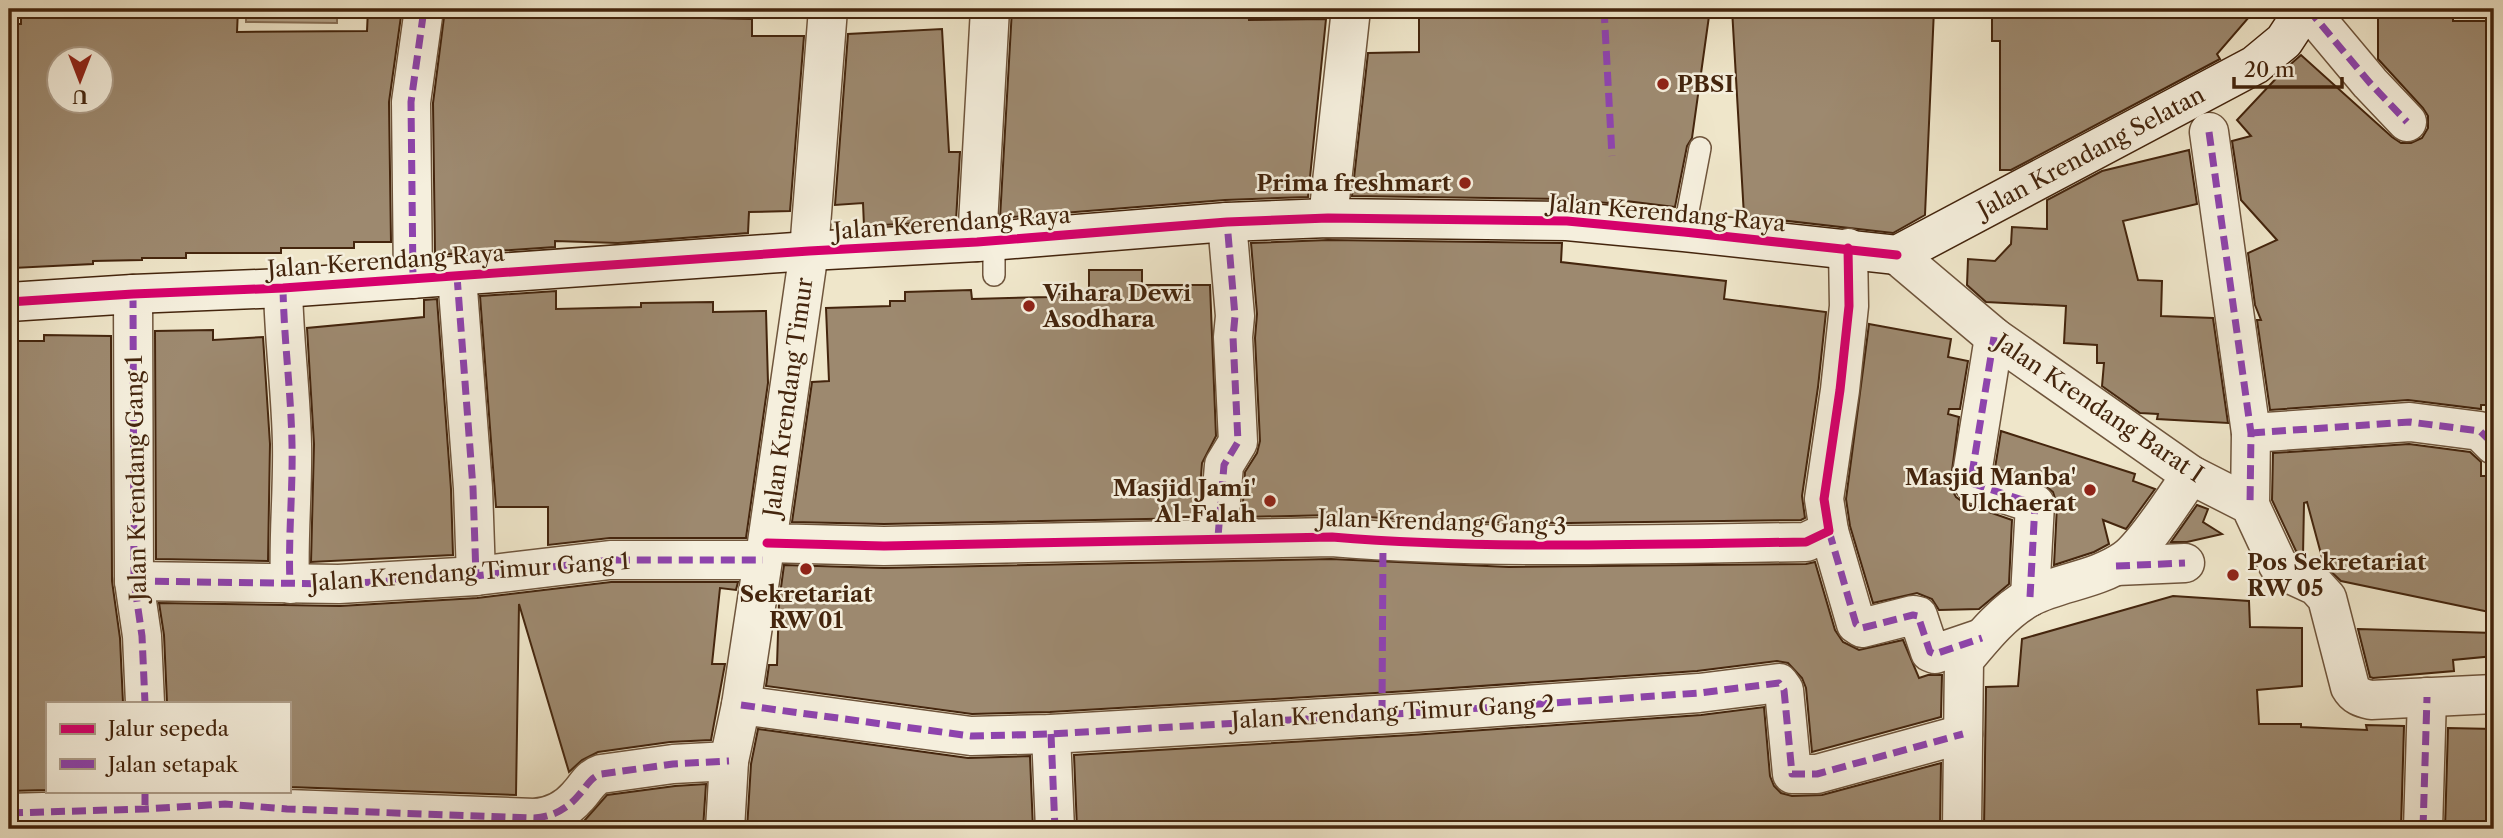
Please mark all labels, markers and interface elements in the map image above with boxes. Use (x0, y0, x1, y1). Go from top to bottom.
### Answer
north arrow (46, 46, 116, 116)
scale bar (2234, 46, 2342, 90)
text: 20 m (2244, 57, 2295, 82)
place label: PBSI (1677, 70, 1734, 98)
marker: PBSI (1655, 76, 1671, 92)
street label: Jalan Krendang Selatan (1970, 80, 2209, 225)
text: U (72, 85, 88, 108)
place label: Prima freshmart (1257, 169, 1452, 197)
marker: Prima freshmart (1457, 175, 1473, 191)
street label: Jalan Kerendang Raya (1544, 188, 1788, 237)
street label: Jalan Kerendang Raya (829, 201, 1072, 245)
street label: Jalan Kerendang Raya (263, 239, 506, 283)
street label: Jalan Krendang Timur (757, 275, 819, 521)
place label: Vihara Dewi Asodhara (1042, 279, 1191, 333)
marker: Vihara Dewi Asodhara (1021, 298, 1037, 314)
street label: Jalan Krendang Barat I (1987, 326, 2209, 488)
street label: Jalan Krendang Gang 1 (120, 355, 152, 604)
place label: Masjid Manba' Ulchaerat (1905, 463, 2077, 517)
place label: Masjid Jami' Al-Falah (1113, 474, 1256, 528)
marker: Masjid Manba' Ulchaerat (2082, 482, 2098, 498)
marker: Masjid Jami' Al-Falah (1262, 493, 1278, 509)
street label: Jalan Krendang Gang 3 (1314, 504, 1567, 540)
street label: Jalan Krendang Timur Gang 1 (306, 547, 631, 597)
place label: Pos Sekretariat RW 05 (2247, 548, 2427, 602)
marker: Sekretariat RW 01 (798, 561, 814, 577)
marker: Pos Sekretariat RW 05 (2225, 567, 2241, 583)
place label: Sekretariat RW 01 (740, 580, 873, 634)
street label: Jalan Krendang Timur Gang 2 (1228, 690, 1555, 735)
legend (46, 702, 290, 792)
text: Jalur sepeda (105, 716, 230, 741)
text: Jalan setapak (105, 752, 239, 777)

